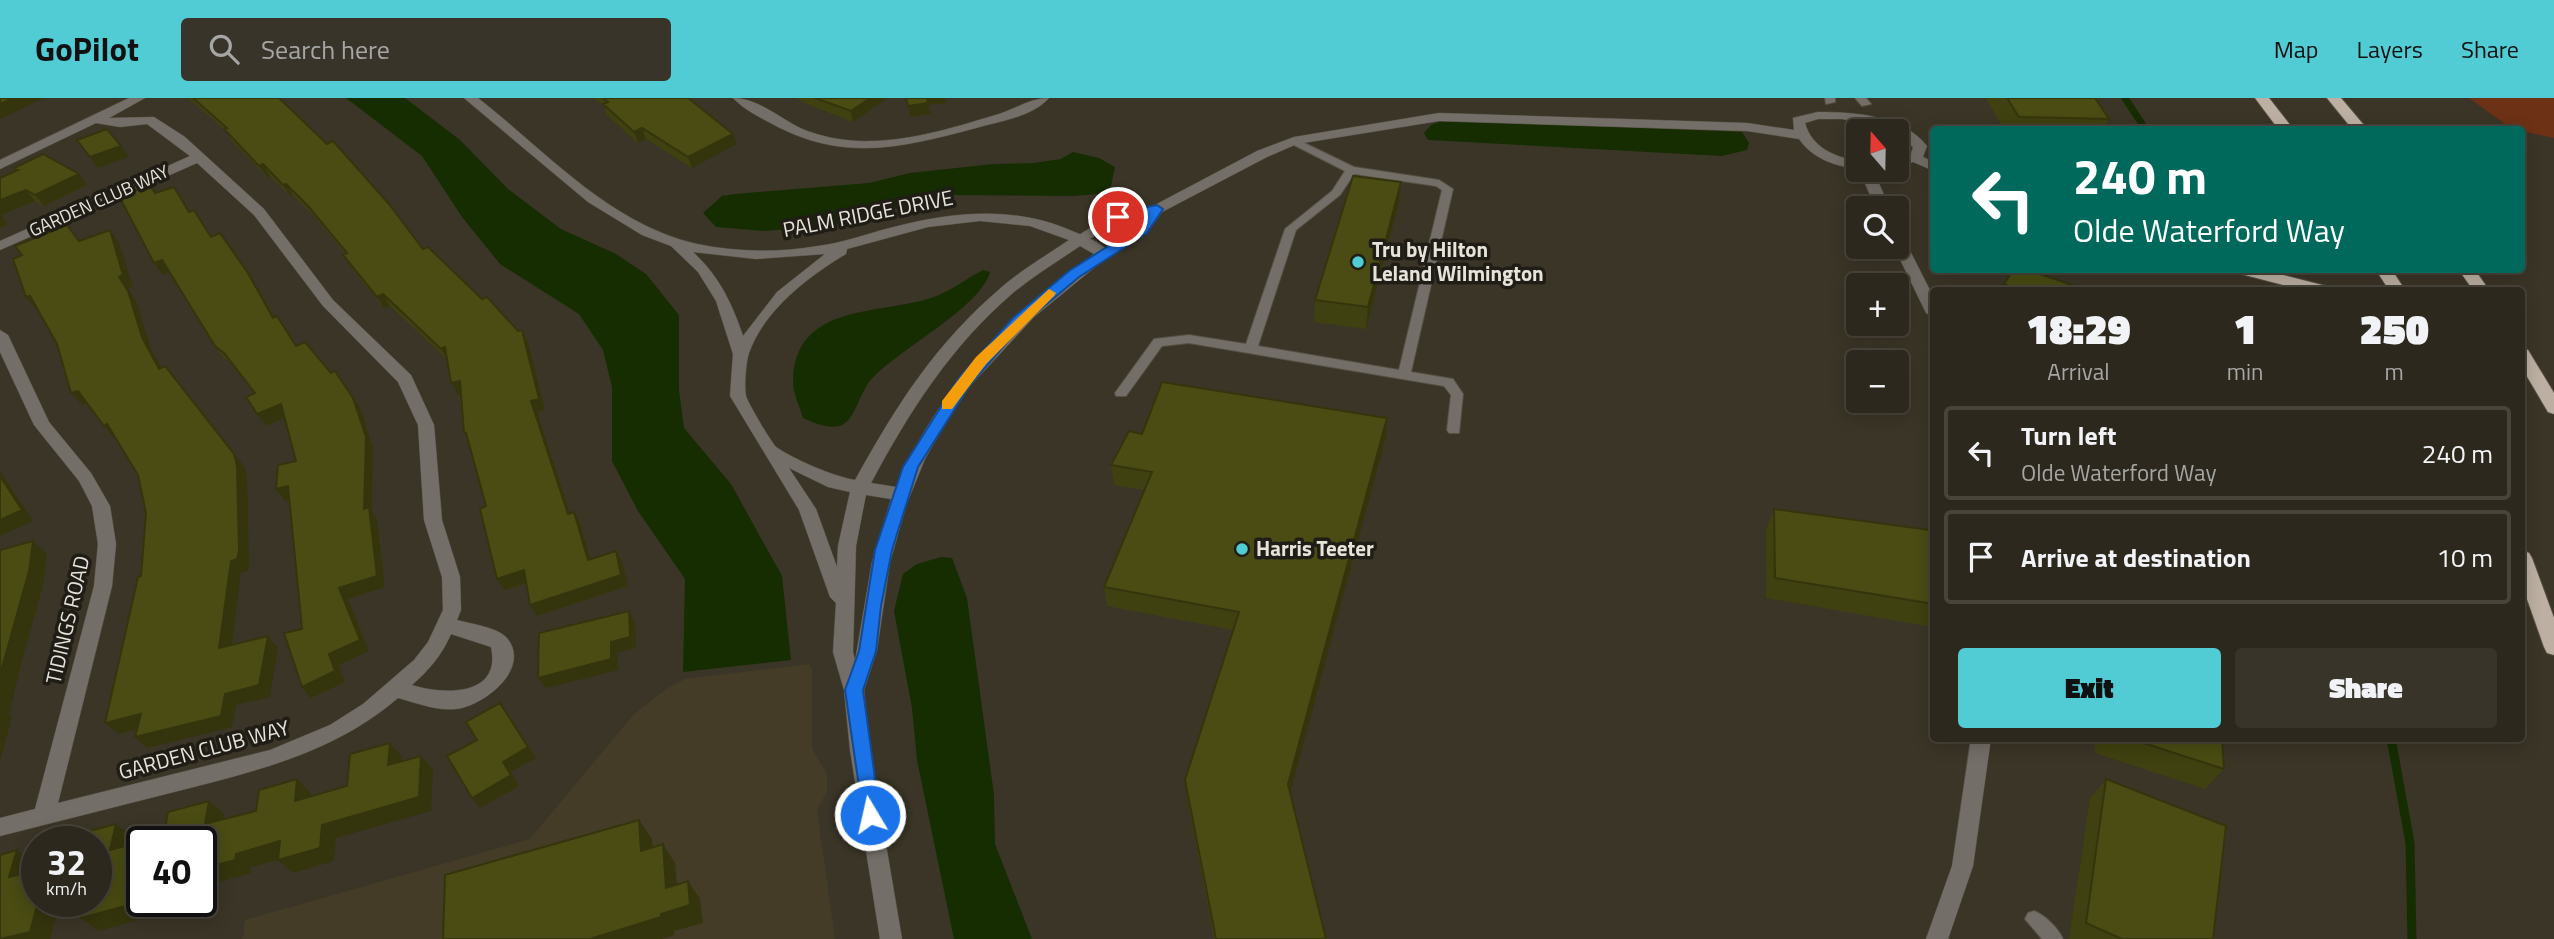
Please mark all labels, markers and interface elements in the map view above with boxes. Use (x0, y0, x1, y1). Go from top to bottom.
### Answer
search box (181, 18, 671, 81)
text: GoPilot (35, 24, 139, 74)
icon: search (205, 30, 243, 68)
text: Search here (261, 30, 390, 69)
text: Map (2274, 31, 2319, 67)
text: Layers (2357, 31, 2423, 67)
text: Share (2461, 31, 2519, 67)
north arrow (1846, 119, 1909, 182)
map controls (1846, 119, 1909, 413)
text: 240 m (2073, 138, 2207, 213)
icon: left (1958, 154, 2049, 245)
street label: GARDEN CLUB WAY (25, 157, 173, 243)
street label: PALM RIDGE DRIVE (780, 181, 956, 245)
pin (1088, 187, 1148, 247)
button: search (1846, 196, 1909, 259)
icon: arrive (1099, 198, 1137, 236)
text: Olde Waterford Way (2073, 206, 2345, 254)
place label: Tru by Hilton Leland Wilmington (1372, 233, 1544, 289)
marker: Tru by Hilton Leland Wilmington (1350, 254, 1366, 270)
button: + (1846, 273, 1909, 336)
text: 18:29 (2026, 296, 2131, 360)
text: 1 (2234, 296, 2257, 360)
text: 250 (2360, 296, 2429, 360)
button: − (1846, 350, 1909, 413)
text: Arrival (2047, 354, 2110, 389)
text: min (2227, 354, 2263, 389)
text: m (2385, 354, 2404, 389)
text: Turn left (2021, 416, 2116, 455)
icon: left (1962, 434, 2000, 472)
text: 240 m (2422, 434, 2493, 473)
text: Olde Waterford Way (2021, 455, 2217, 490)
place label: Harris Teeter (1256, 532, 1374, 564)
icon: arrive (1962, 538, 2000, 576)
text: Arrive at destination (2021, 538, 2251, 577)
text: 10 m (2436, 538, 2493, 577)
marker: Harris Teeter (1234, 541, 1250, 557)
street label: TIDINGS ROAD (37, 553, 97, 687)
button: Exit (1958, 648, 2221, 728)
button: Share (2235, 648, 2497, 728)
street label: GARDEN CLUB WAY (115, 711, 293, 787)
position arrow (833, 778, 907, 852)
speed limit sign: 40 (126, 826, 217, 917)
text: 32 (47, 835, 86, 889)
text: km/h (46, 875, 87, 902)

